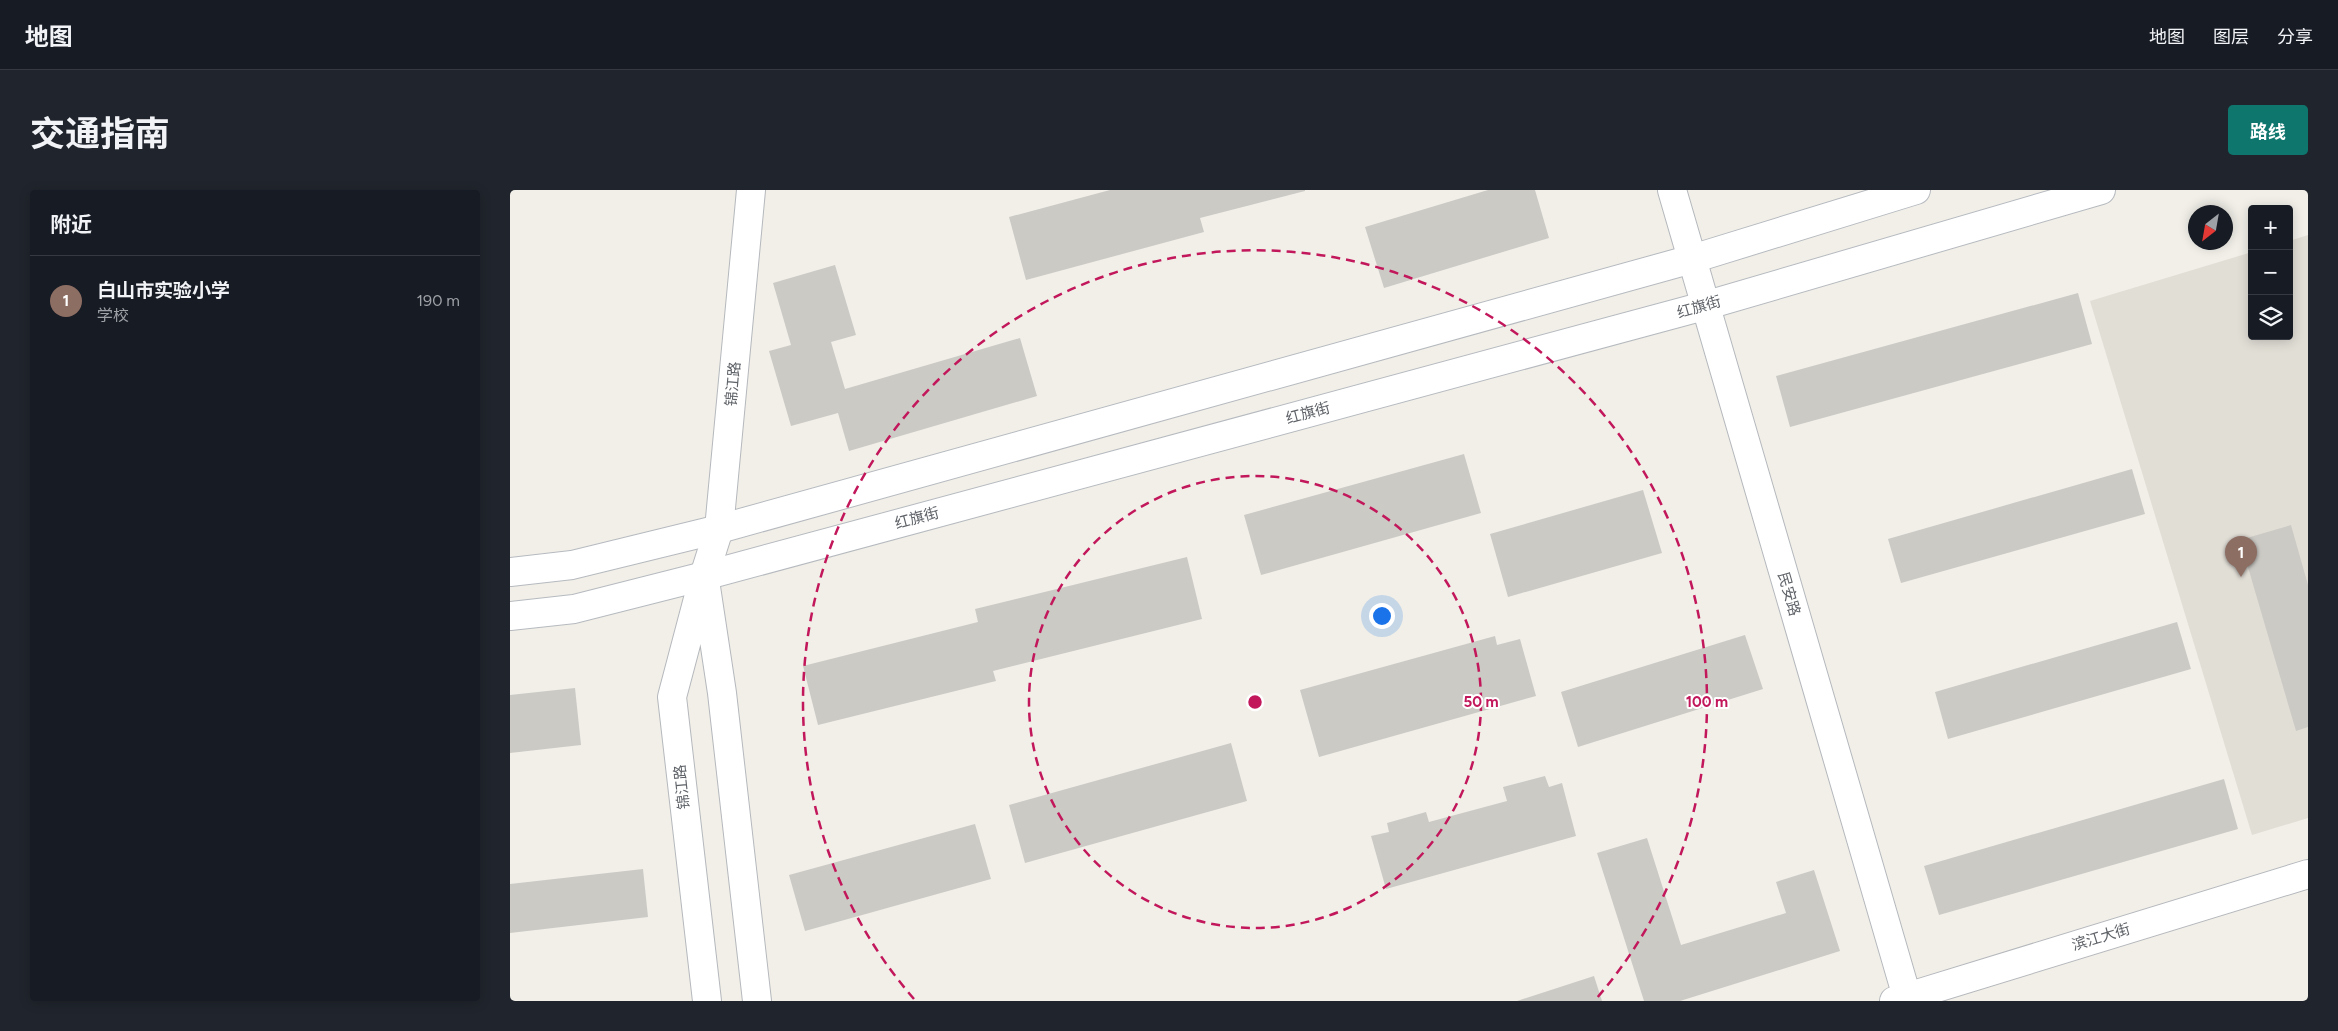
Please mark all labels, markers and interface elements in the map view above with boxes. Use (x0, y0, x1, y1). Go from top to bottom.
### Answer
text: 地图 (25, 22, 73, 51)
text: 地图 (2149, 26, 2185, 48)
text: 图层 (2213, 26, 2249, 48)
text: 分享 (2277, 26, 2313, 48)
button: 路线 (2228, 105, 2308, 155)
text: 交通指南 (30, 113, 170, 155)
north arrow (2188, 205, 2233, 250)
map controls (2248, 205, 2293, 340)
button: + (2248, 205, 2293, 250)
text: 附近 (50, 212, 92, 237)
button: − (2248, 250, 2293, 295)
text: 白山市实验小学 (97, 279, 230, 302)
text: 1 (63, 291, 69, 310)
text: 190 m (417, 291, 460, 310)
street label: 红旗街 (1675, 292, 1723, 322)
button: layers (2248, 295, 2293, 340)
text: 学校 (97, 306, 129, 325)
street label: 锦江路 (722, 361, 744, 407)
street label: 红旗街 (1284, 398, 1332, 428)
street label: 红旗街 (893, 503, 941, 533)
pin: 1 (2225, 536, 2257, 577)
street label: 民安路 (1774, 570, 1804, 618)
your location (1369, 603, 1395, 629)
centre of rings (1246, 693, 1264, 711)
text: 50 m (1463, 693, 1499, 711)
text: 100 m (1686, 693, 1728, 711)
street label: 锦江路 (671, 764, 693, 810)
street label: 滨江大街 (2070, 920, 2132, 954)

